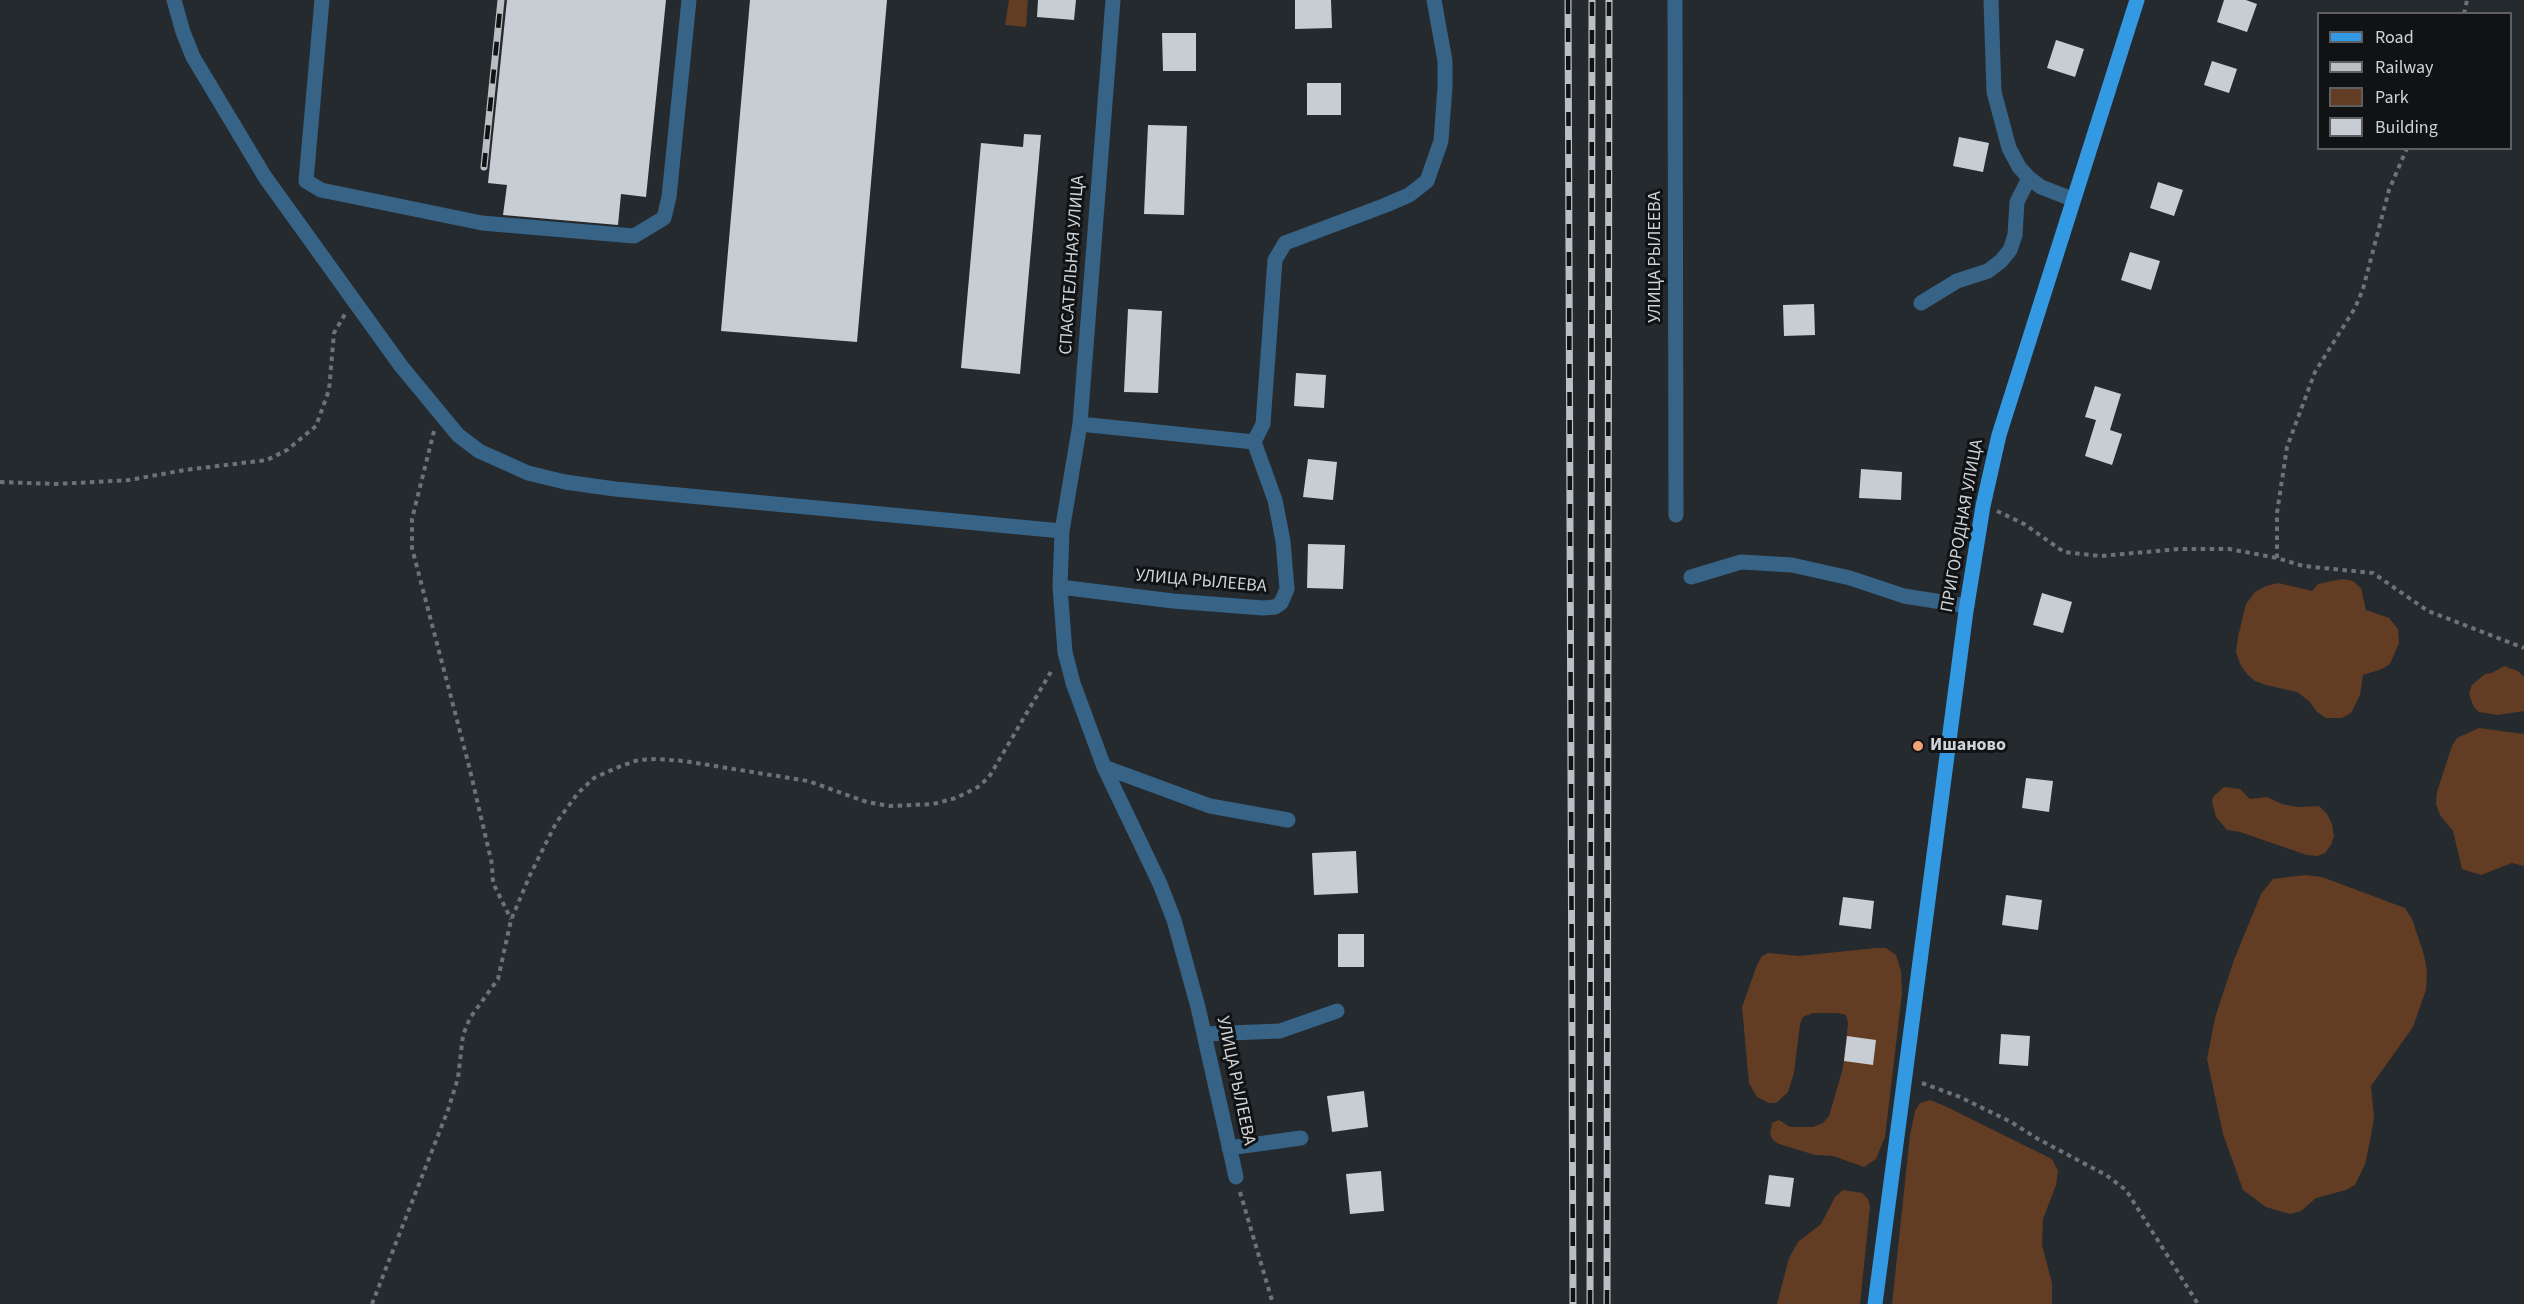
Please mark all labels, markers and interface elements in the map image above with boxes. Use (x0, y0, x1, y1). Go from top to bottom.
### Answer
legend (2317, 12, 2512, 150)
text: Road (2375, 25, 2414, 50)
text: Railway (2375, 55, 2434, 80)
text: Park (2375, 85, 2409, 110)
text: Building (2375, 115, 2438, 140)
street label: СПАСАТЕЛЬНАЯ УЛИЦА (1056, 175, 1090, 355)
street label: УЛИЦА РЫЛЕЕВА (1645, 191, 1667, 323)
street label: ПРИГОРОДНАЯ УЛИЦА (1937, 438, 1989, 614)
street label: УЛИЦА РЫЛЕЕВА (1135, 566, 1267, 598)
place label: Ишаново (1930, 735, 2006, 757)
marker: Ишаново (1911, 739, 1925, 753)
street label: УЛИЦА РЫЛЕЕВА (1211, 1014, 1259, 1148)

